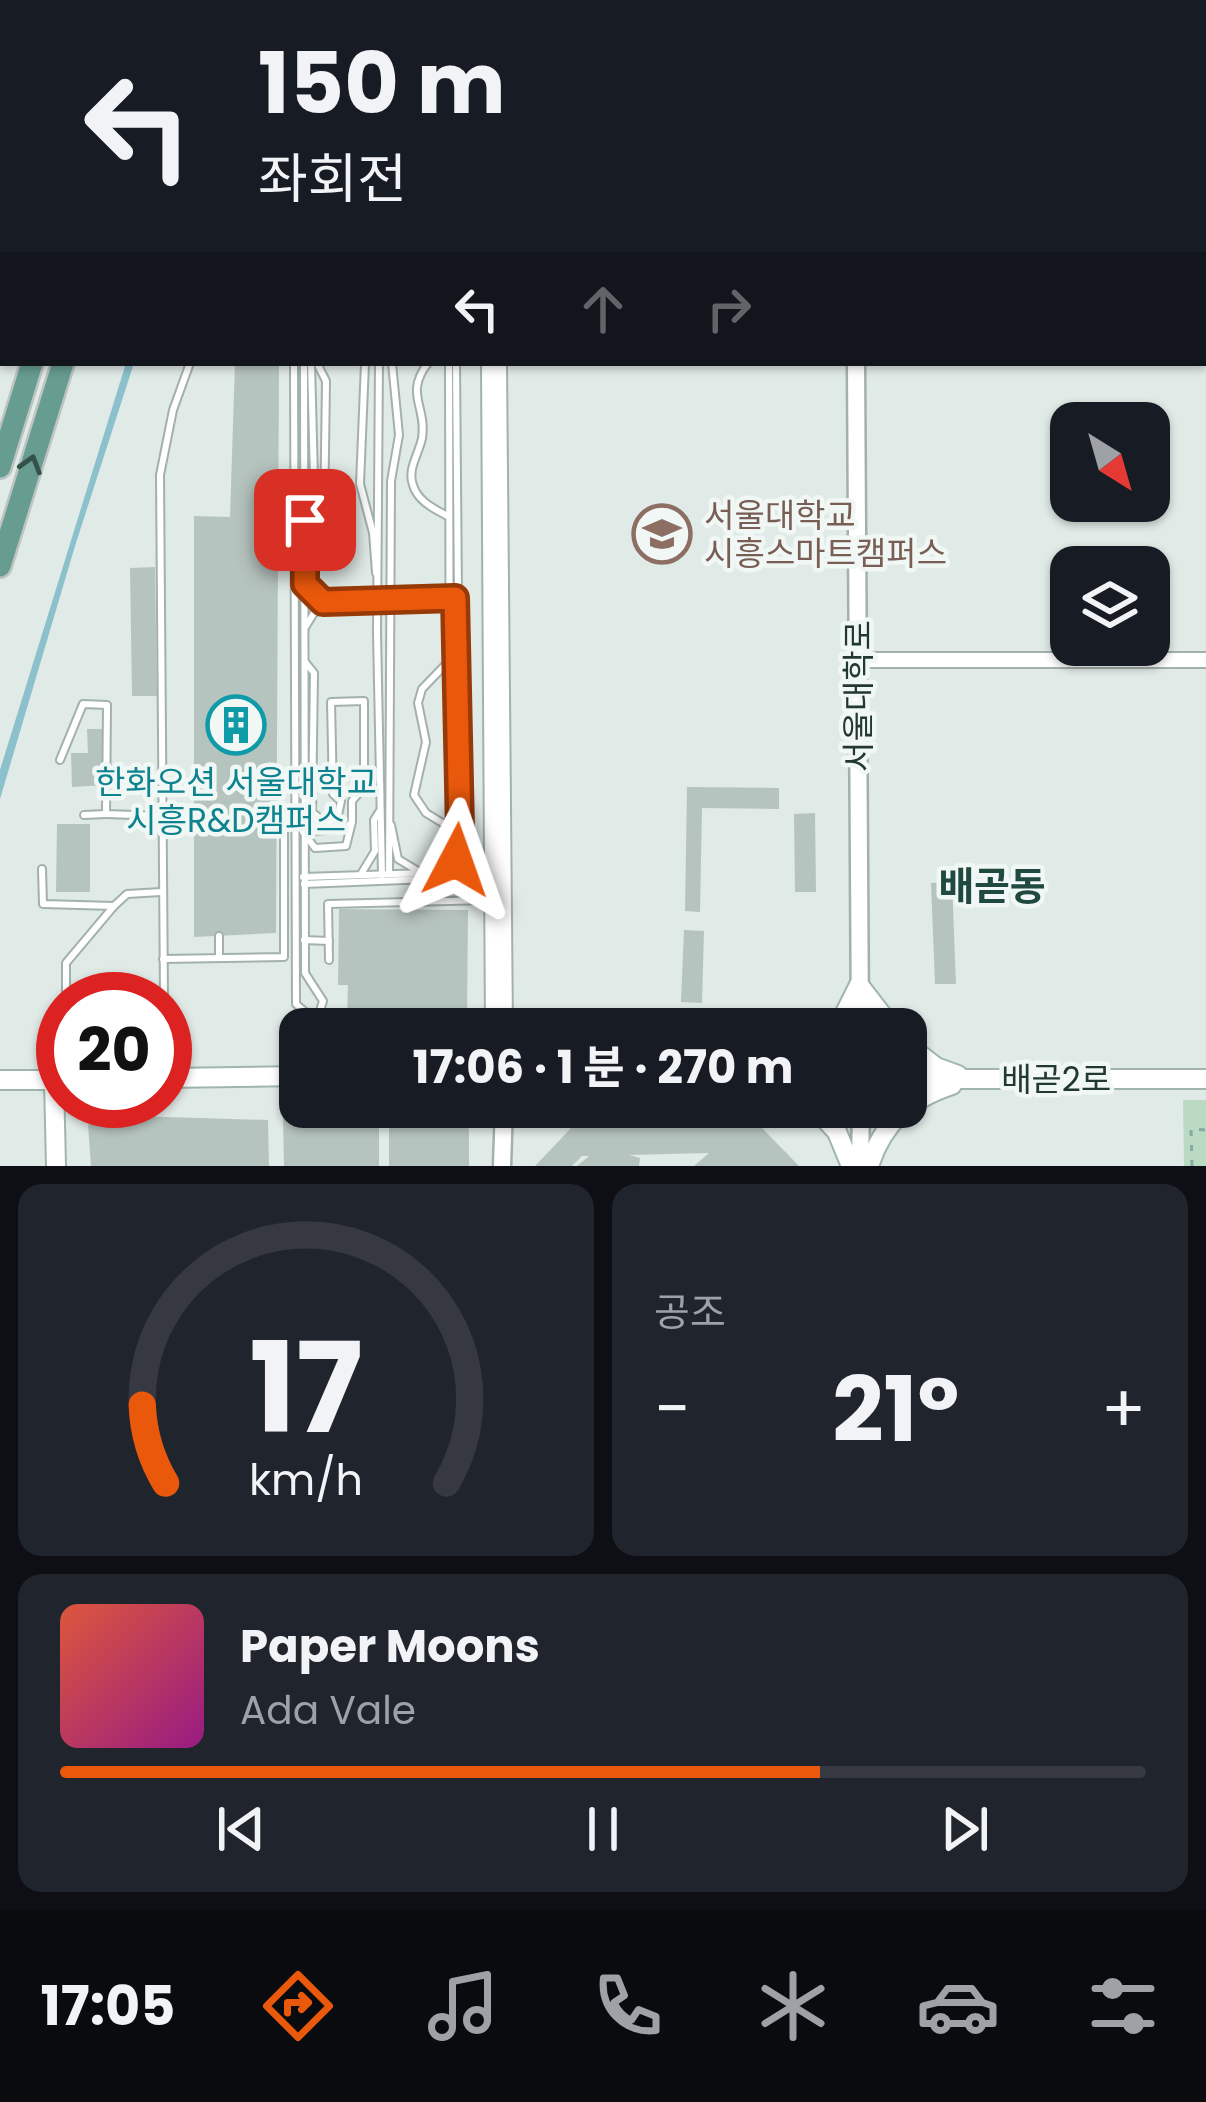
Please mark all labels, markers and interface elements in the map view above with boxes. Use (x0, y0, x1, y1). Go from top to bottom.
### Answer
text: 150 m (258, 25, 506, 142)
icon: left (60, 48, 216, 204)
text: 좌회전 (258, 141, 407, 217)
icon: left (444, 276, 510, 342)
icon: ahead (570, 276, 636, 342)
icon: right (696, 276, 762, 342)
north arrow (1050, 402, 1170, 522)
map controls (1050, 402, 1170, 666)
one-way arrow (17, 454, 42, 475)
pin (254, 469, 356, 571)
icon: arrive (272, 487, 338, 553)
place label: 서울대학교 시흥스마트캠퍼스 (704, 492, 947, 577)
school or university icon: 서울대학교 시흥스마트캠퍼스 (631, 503, 693, 565)
button: layers (1050, 546, 1170, 666)
street label: 서울대학로 (835, 620, 882, 772)
building icon: 한화오션 서울대학교 시흥R&D캠퍼스 (205, 694, 267, 756)
place label: 한화오션 서울대학교 시흥R&D캠퍼스 (95, 759, 377, 844)
position arrow (393, 797, 519, 923)
district label: 배곧동 (938, 859, 1046, 914)
speed limit sign: 20 (36, 972, 192, 1128)
text: 17:06 · 1 분 · 270 m (412, 1036, 794, 1099)
street label: 배곧2로 (1001, 1056, 1111, 1103)
text: 공조 (654, 1285, 726, 1340)
text: 17 (249, 1301, 363, 1476)
text: 21° (832, 1346, 959, 1473)
text: − (654, 1363, 690, 1455)
text: + (1101, 1363, 1146, 1455)
text: km/h (249, 1450, 363, 1510)
text: Paper Moons (240, 1615, 540, 1678)
text: Ada Vale (240, 1683, 416, 1738)
icon: previous (208, 1796, 274, 1862)
icon: pause (570, 1796, 636, 1862)
icon: next (932, 1796, 998, 1862)
icon: directions (256, 1964, 340, 2048)
icon: music (421, 1964, 505, 2048)
icon: phone (586, 1964, 670, 2048)
icon: climate (751, 1964, 835, 2048)
icon: car (916, 1964, 1000, 2048)
icon: filters (1081, 1964, 1165, 2048)
text: 17:05 (41, 1968, 175, 2044)

